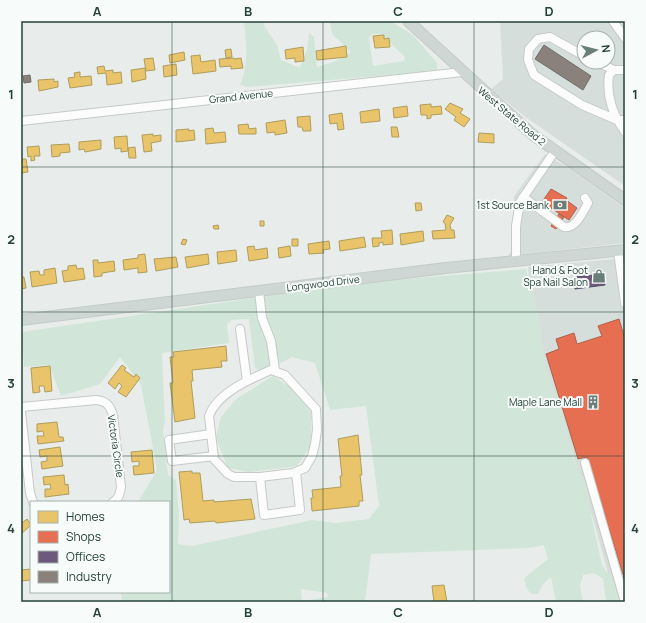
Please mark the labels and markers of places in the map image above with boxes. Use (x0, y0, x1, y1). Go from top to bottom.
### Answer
bank icon: 1st Source Bank (552, 197, 568, 213)
place label: 1st Source Bank (477, 198, 550, 212)
place label: Hand & Foot Spa Nail Salon (523, 263, 588, 289)
shop icon: Hand & Foot Spa Nail Salon (591, 268, 607, 284)
building icon: Maple Lane Mall (585, 394, 601, 410)
place label: Maple Lane Mall (509, 395, 582, 409)

